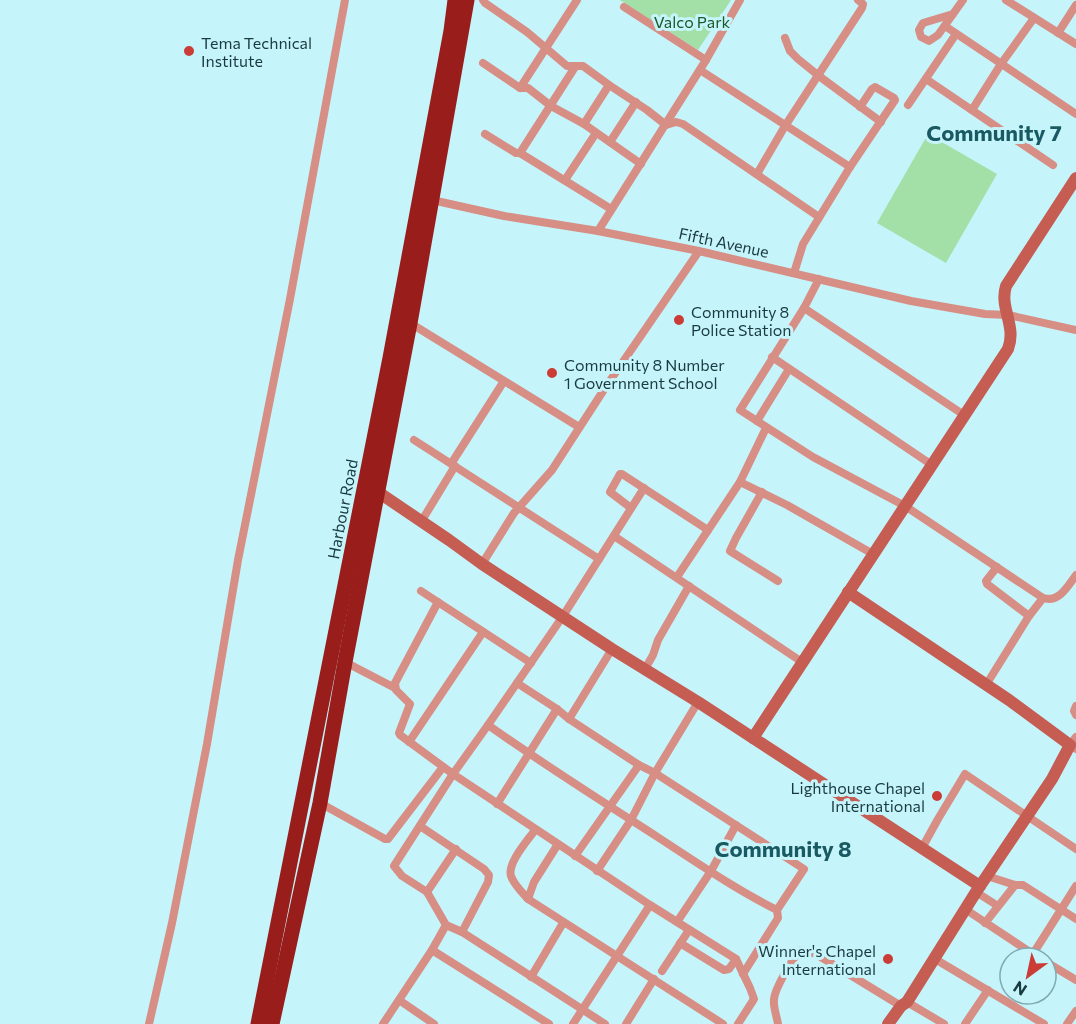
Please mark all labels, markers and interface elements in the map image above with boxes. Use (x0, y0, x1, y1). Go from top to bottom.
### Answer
park label: Valco Park (654, 12, 731, 31)
place label: Tema Technical Institute (201, 33, 312, 70)
marker: Tema Technical Institute (182, 44, 196, 58)
district label: Community 7 (926, 119, 1062, 146)
street label: Fifth Avenue (677, 223, 771, 261)
place label: Community 8 Police Station (691, 302, 791, 339)
marker: Community 8 Police Station (672, 313, 686, 327)
place label: Community 8 Number 1 Government School (564, 355, 725, 392)
marker: Community 8 Number 1 Government School (545, 366, 559, 380)
street label: Harbour Road (323, 457, 361, 561)
place label: Lighthouse Chapel International (790, 778, 925, 815)
marker: Lighthouse Chapel International (930, 789, 944, 803)
district label: Community 8 (714, 835, 852, 862)
place label: Winner's Chapel International (758, 941, 876, 978)
north arrow (998, 946, 1058, 1006)
marker: Winner's Chapel International (881, 952, 895, 966)
text: N (1009, 978, 1030, 1000)

